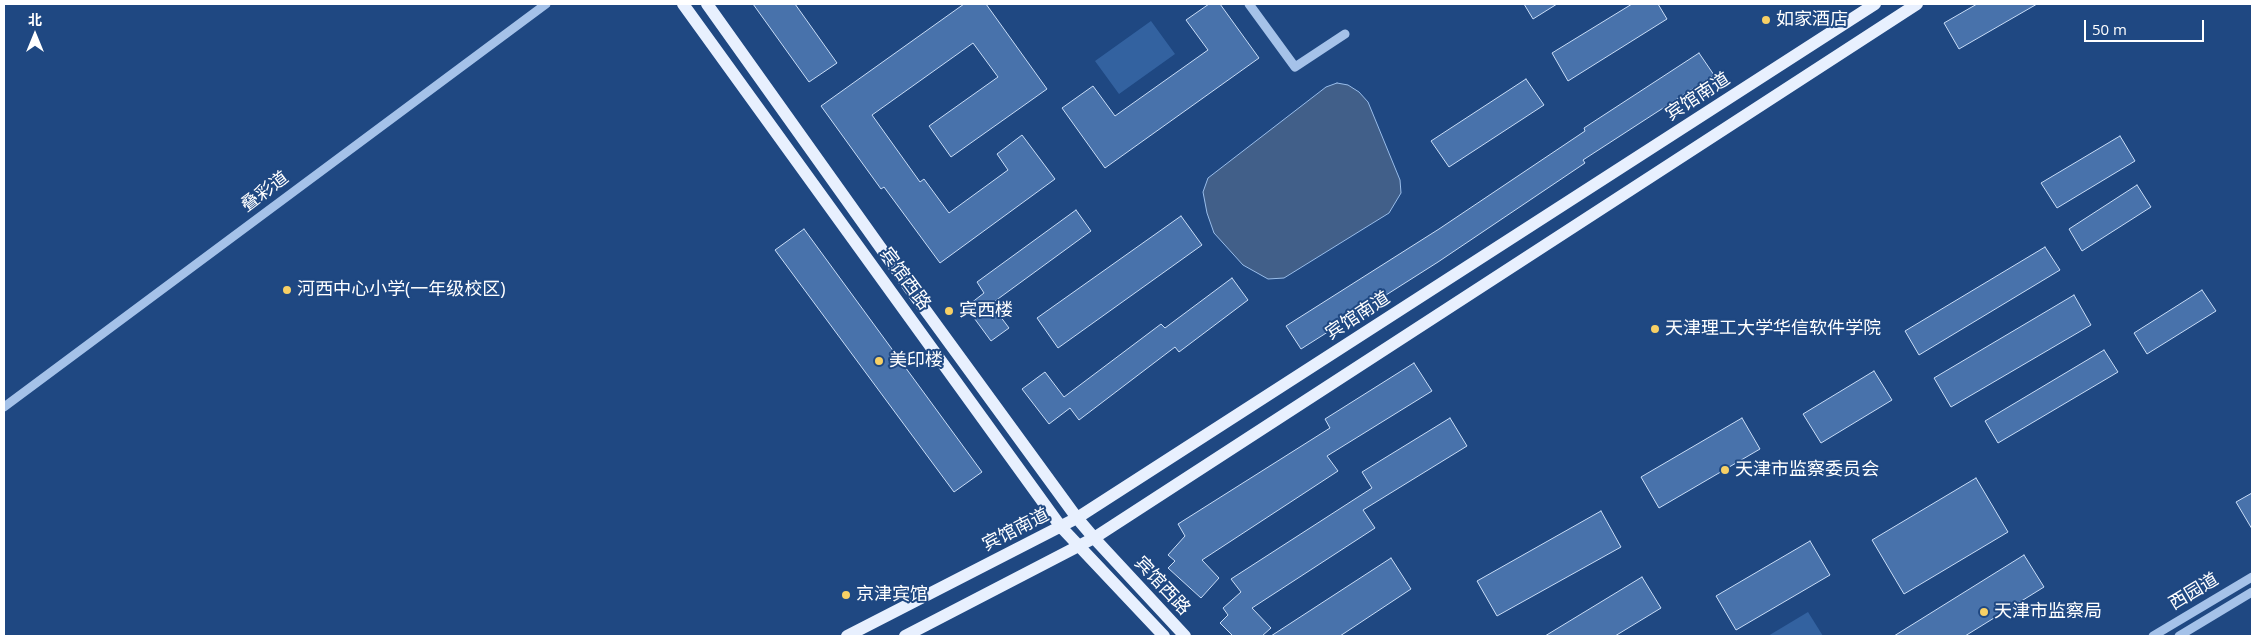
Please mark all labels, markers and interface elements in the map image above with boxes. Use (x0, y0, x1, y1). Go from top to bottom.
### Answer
place label: 如家酒店 (1776, 9, 1848, 31)
north arrow (10, 10, 60, 60)
text: 北 (28, 10, 42, 29)
scale bar (2086, 10, 2206, 42)
marker: 如家酒店 (1760, 14, 1772, 26)
text: 50 m (2092, 19, 2127, 39)
street label: 宾馆南道 (1662, 68, 1734, 126)
street label: 叠彩道 (237, 167, 293, 217)
street label: 宾馆西路 (875, 244, 935, 314)
place label: 河西中心小学(一年级校区) (297, 279, 506, 301)
marker: 河西中心小学(一年级校区) (281, 284, 293, 296)
street label: 宾馆南道 (1322, 287, 1394, 345)
place label: 宾西楼 (959, 300, 1013, 322)
marker: 宾西楼 (943, 305, 955, 317)
place label: 天津理工大学华信软件学院 (1665, 318, 1881, 340)
marker: 天津理工大学华信软件学院 (1649, 323, 1661, 335)
place label: 美印楼 (889, 350, 943, 372)
marker: 美印楼 (873, 355, 885, 367)
place label: 天津市监察委员会 (1735, 459, 1879, 481)
marker: 天津市监察委员会 (1719, 464, 1731, 476)
street label: 宾馆南道 (979, 504, 1053, 556)
street label: 宾馆西路 (1130, 552, 1194, 620)
street label: 西园道 (2165, 569, 2223, 615)
place label: 京津宾馆 (856, 584, 928, 606)
marker: 京津宾馆 (840, 589, 852, 601)
place label: 天津市监察局 (1994, 601, 2102, 623)
marker: 天津市监察局 (1978, 606, 1990, 618)

